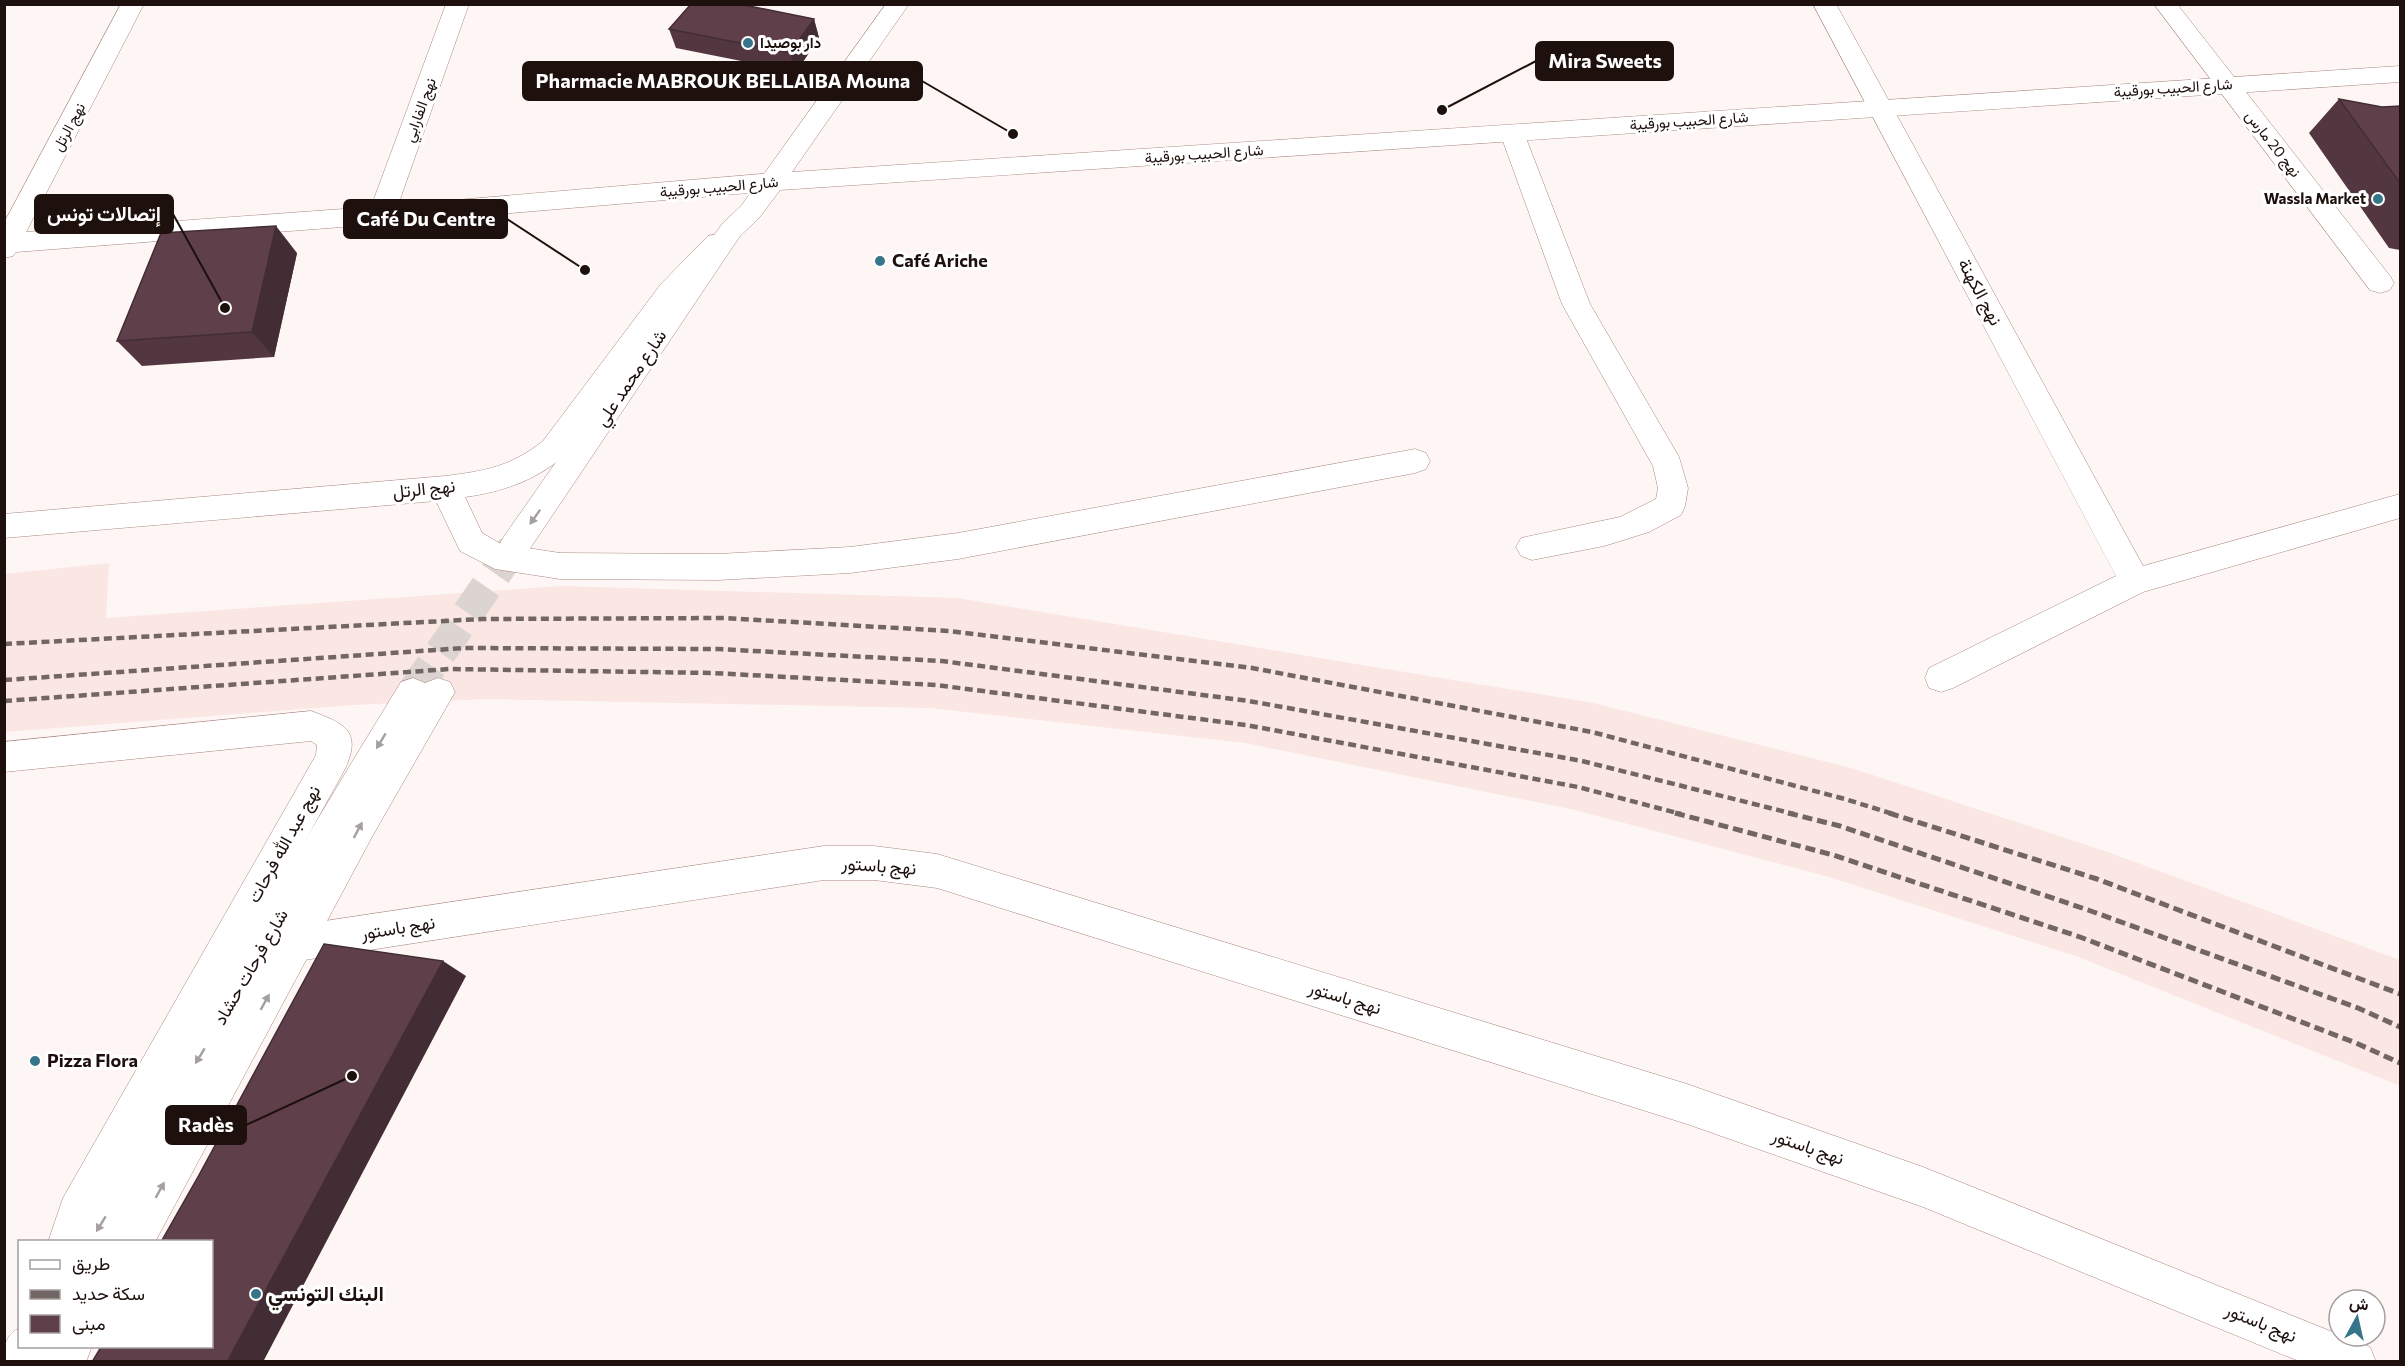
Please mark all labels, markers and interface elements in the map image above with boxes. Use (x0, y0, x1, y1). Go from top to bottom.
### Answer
place label: دار بوصيدا (760, 33, 821, 52)
marker: دار بوصيدا (741, 36, 755, 50)
callout: Mira Sweets (1536, 42, 1673, 80)
text: Mira Sweets (1548, 48, 1662, 72)
callout: Pharmacie MABROUK BELLAIBA Mouna (523, 62, 922, 100)
text: Pharmacie MABROUK BELLAIBA Mouna (536, 68, 910, 92)
street label: شارع الحبيب بورقيبة (2113, 74, 2233, 103)
street label: نهج الفارابي (399, 75, 444, 146)
street label: نهج الرتل (48, 99, 91, 155)
street label: شارع الحبيب بورقيبة (1629, 107, 1749, 136)
street label: نهج 20 مارس (2240, 107, 2305, 182)
street label: شارع الحبيب بورقيبة (1144, 140, 1264, 169)
street label: شارع الحبيب بورقيبة (659, 172, 779, 203)
place label: Wassla Market (2264, 189, 2366, 207)
marker: Wassla Market (2371, 192, 2385, 206)
callout: إتصالات تونس (35, 195, 173, 233)
callout: Café Du Centre (344, 200, 507, 238)
text: إتصالات تونس (47, 201, 161, 227)
text: Café Du Centre (356, 206, 496, 230)
place label: Café Ariche (892, 249, 988, 271)
marker: Café Ariche (873, 254, 887, 268)
street label: نهج الكهنة (1952, 254, 2008, 330)
street label: شارع محمد علي (590, 325, 675, 433)
street label: نهج الرتل (391, 474, 457, 504)
one-way arrow (529, 508, 541, 524)
one-way arrow (376, 733, 387, 749)
street label: نهج عبد الله فرحات (242, 781, 326, 907)
one-way arrow (353, 821, 363, 838)
street label: نهج باستور (840, 851, 917, 881)
street label: شارع فرحات حشاد (208, 905, 294, 1029)
street label: نهج باستور (358, 910, 437, 946)
street label: نهج باستور (1305, 975, 1384, 1020)
one-way arrow (260, 993, 270, 1010)
one-way arrow (194, 1048, 205, 1064)
place label: Pizza Flora (47, 1049, 138, 1071)
marker: Pizza Flora (28, 1054, 42, 1068)
callout: Radès (166, 1106, 246, 1144)
text: Radès (178, 1112, 234, 1136)
street label: نهج باستور (1768, 1123, 1847, 1171)
one-way arrow (155, 1182, 165, 1199)
one-way arrow (95, 1216, 106, 1232)
legend (18, 1240, 213, 1348)
text: طريق (72, 1252, 110, 1275)
place label: البنك التونسي (268, 1280, 384, 1311)
text: سكة حديد (72, 1282, 145, 1304)
marker: البنك التونسي (249, 1287, 263, 1301)
north arrow (2327, 1288, 2387, 1348)
text: ش (2348, 1292, 2370, 1314)
street label: نهج باستور (2221, 1297, 2300, 1348)
text: مبنى (72, 1312, 106, 1335)

